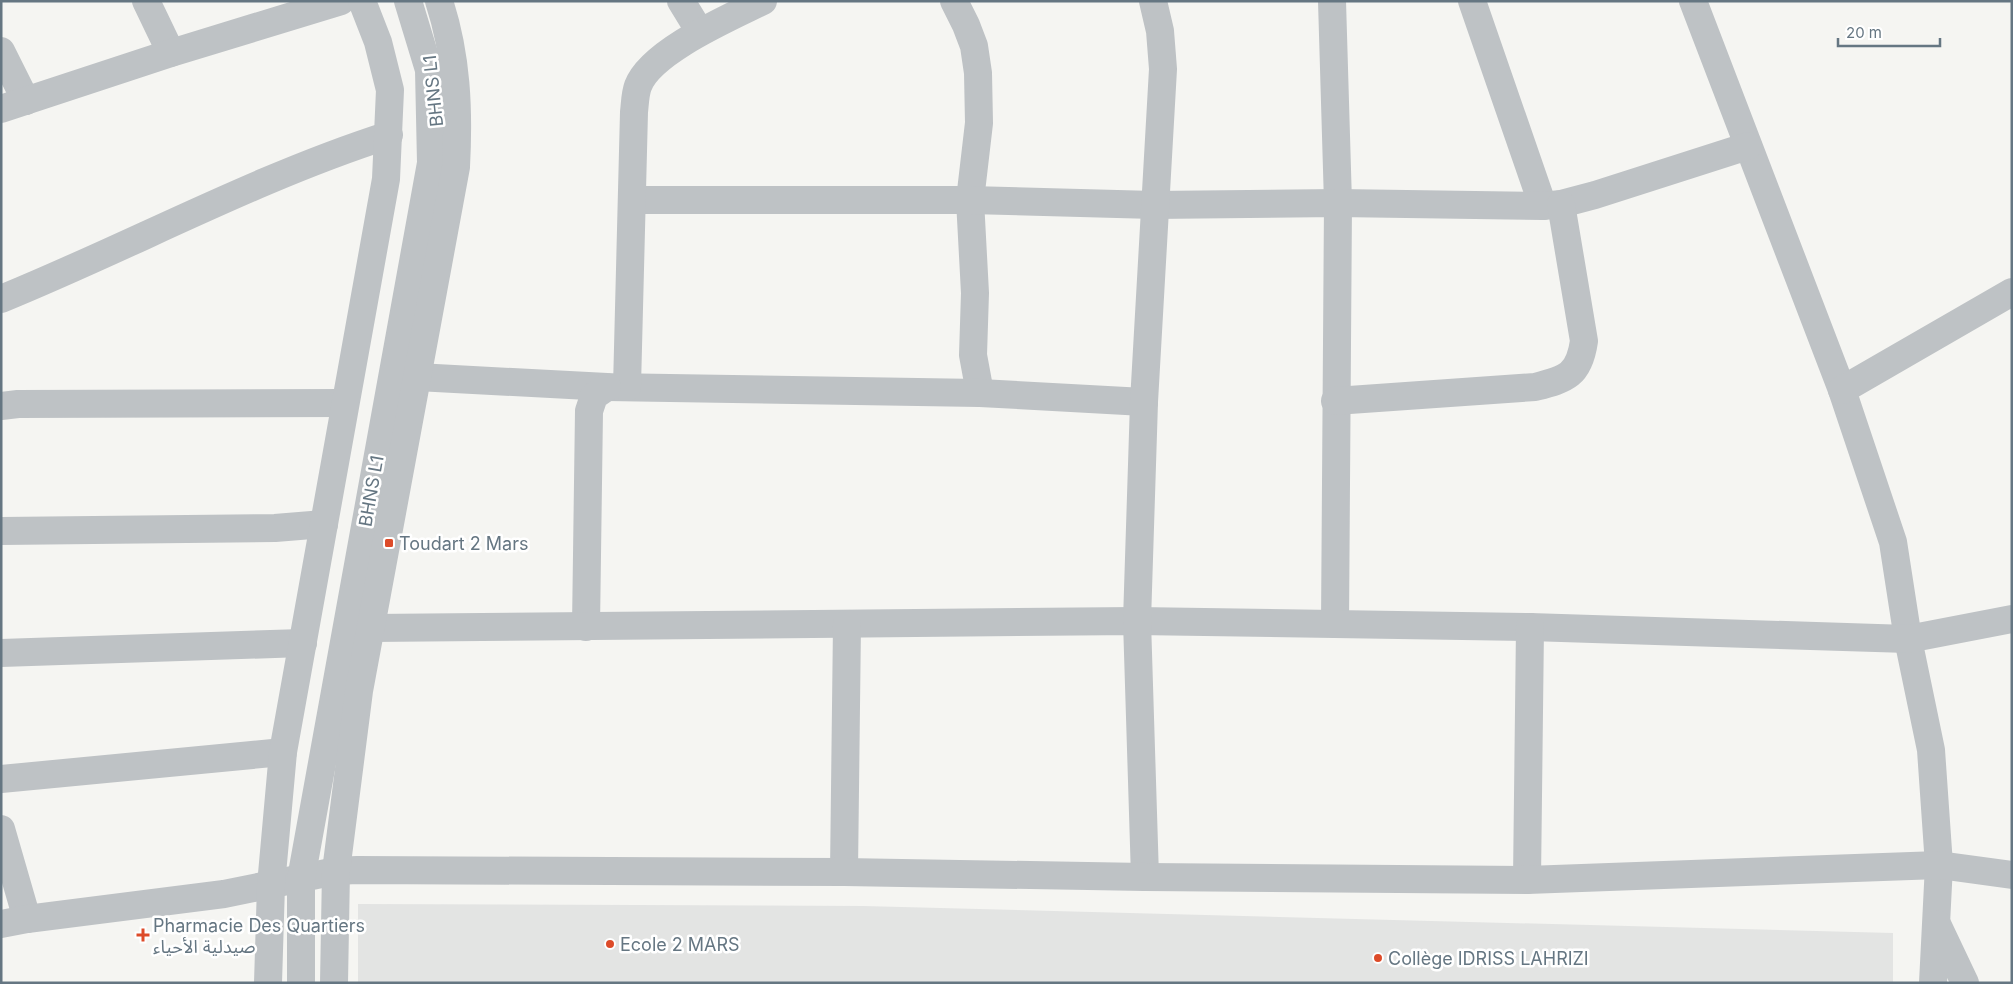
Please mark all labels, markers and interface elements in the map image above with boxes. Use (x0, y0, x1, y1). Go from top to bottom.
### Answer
scale bar (1838, 15, 1940, 47)
text: 20 m (1846, 23, 1882, 42)
street label: BHNS L1 (419, 54, 447, 128)
street label: BHNS L1 (354, 454, 388, 528)
place label: Toudart 2 Mars (399, 533, 528, 554)
marker: Toudart 2 Mars (383, 537, 395, 549)
place label: Pharmacie Des Quartiers صيدلية الأحياء (153, 915, 365, 957)
marker: Pharmacie Des Quartiers صيدلية الأحياء (137, 929, 149, 941)
place label: Ecole 2 MARS (620, 934, 740, 955)
marker: Ecole 2 MARS (604, 938, 616, 950)
place label: Collège IDRISS LAHRIZI (1388, 948, 1589, 969)
marker: Collège IDRISS LAHRIZI (1372, 952, 1384, 964)

